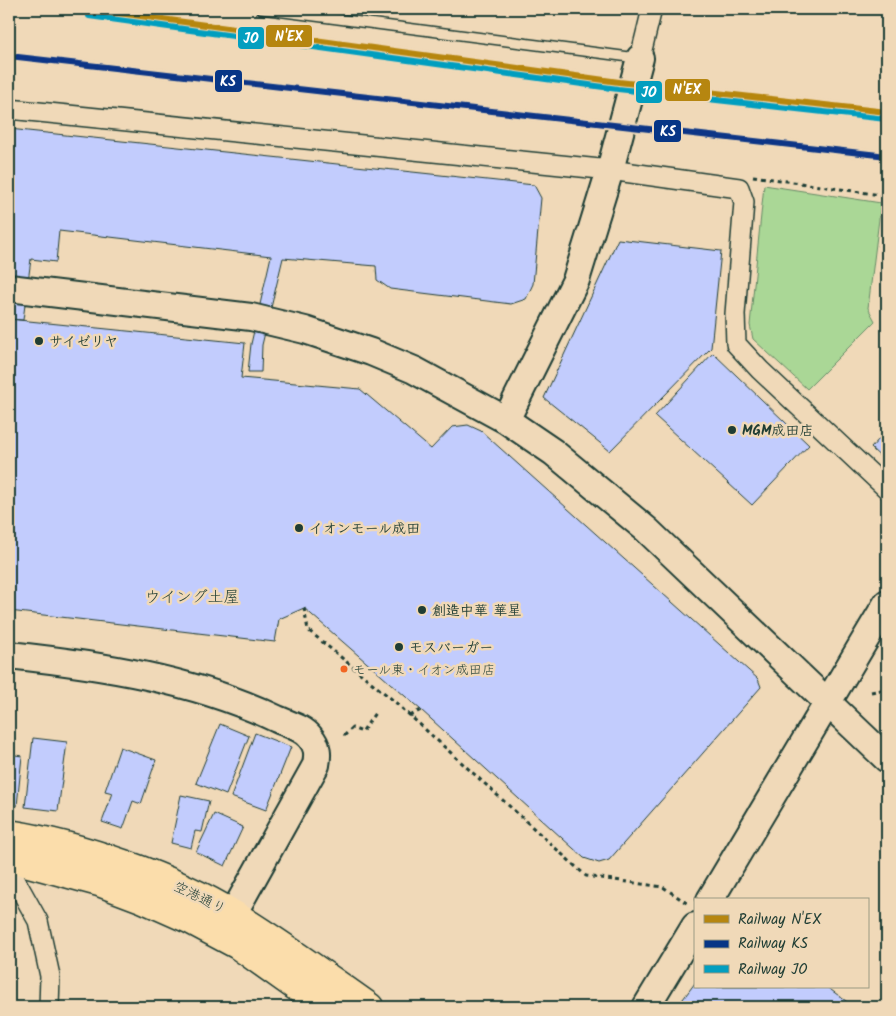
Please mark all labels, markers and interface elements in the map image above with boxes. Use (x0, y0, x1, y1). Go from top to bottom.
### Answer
line badge: N'EX (265, 24, 313, 48)
line badge: JO (237, 26, 265, 50)
text: N'EX (275, 26, 304, 48)
text: JO (243, 28, 259, 50)
line badge: KS (214, 69, 243, 93)
text: KS (220, 71, 236, 93)
line badge: N'EX (664, 78, 711, 102)
text: N'EX (673, 79, 702, 101)
line badge: JO (635, 80, 663, 104)
text: JO (641, 82, 657, 104)
line badge: KS (653, 119, 682, 143)
text: KS (660, 121, 676, 143)
place label: サイゼリヤ (49, 331, 118, 353)
marker: サイゼリヤ (33, 335, 45, 347)
place label: MGM成田店 (742, 420, 814, 442)
marker: MGM成田店 (726, 424, 738, 436)
place label: イオンモール成田 (309, 518, 420, 540)
marker: イオンモール成田 (293, 522, 305, 534)
district label: ウイング土屋 (144, 585, 240, 610)
place label: 創造中華 華星 (432, 600, 521, 622)
marker: 創造中華 華星 (416, 604, 428, 616)
place label: モスバーガー (409, 637, 493, 659)
marker: モスバーガー (393, 641, 405, 653)
place label: モール東・イオン成田店 (353, 660, 495, 681)
marker: モール東・イオン成田店 (339, 664, 349, 674)
street label: 空港通り (170, 876, 230, 920)
legend (694, 898, 868, 988)
text: Railway N'EX (738, 908, 822, 932)
text: Railway KS (738, 932, 808, 956)
text: Railway JO (738, 958, 807, 982)

